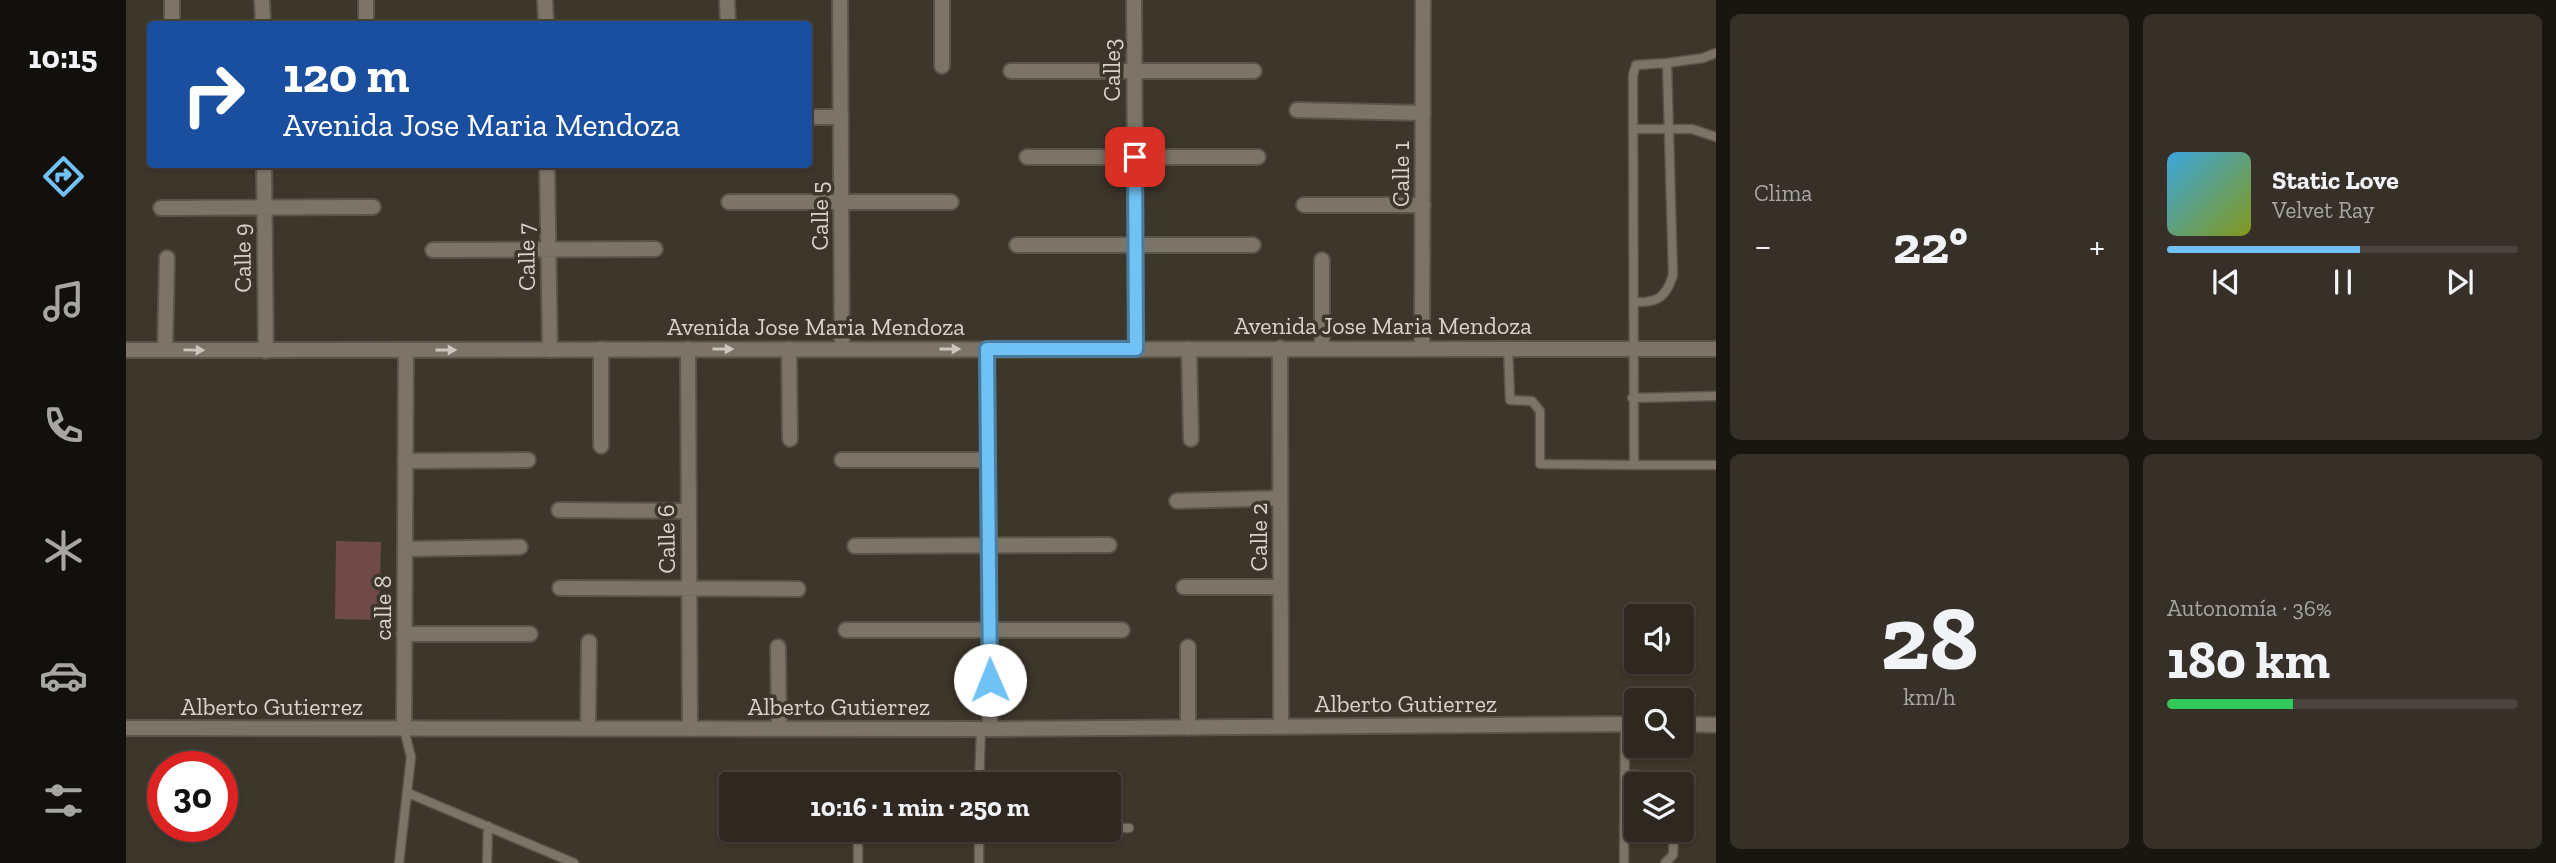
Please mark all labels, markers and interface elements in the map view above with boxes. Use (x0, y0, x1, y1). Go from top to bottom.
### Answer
text: 10:15 (29, 38, 97, 76)
street label: Calle3 (1097, 39, 1126, 101)
text: 120 m (283, 46, 409, 105)
icon: right (168, 49, 259, 140)
text: Avenida Jose Maria Mendoza (283, 106, 680, 144)
pin (1105, 127, 1165, 187)
icon: arrive (1116, 138, 1154, 176)
street label: Calle 1 (1386, 141, 1415, 207)
icon: directions (39, 152, 88, 201)
text: Static Love (2272, 164, 2399, 196)
text: Clima (1754, 179, 1812, 207)
street label: Calle 5 (805, 182, 834, 250)
text: Velvet Ray (2272, 196, 2374, 224)
text: 22° (1893, 214, 1968, 276)
street label: Calle 9 (227, 223, 257, 293)
street label: Calle 7 (511, 223, 541, 291)
text: − (1754, 223, 1772, 269)
text: + (2089, 223, 2105, 269)
icon: previous (2207, 263, 2245, 301)
icon: pause (2324, 263, 2362, 301)
icon: next (2441, 263, 2479, 301)
icon: music (39, 277, 88, 326)
street label: Avenida Jose Maria Mendoza (1234, 311, 1532, 340)
street label: Avenida Jose Maria Mendoza (667, 312, 965, 341)
one-way arrow (712, 343, 734, 355)
one-way arrow (939, 343, 961, 355)
one-way arrow (183, 344, 205, 356)
one-way arrow (435, 344, 457, 356)
icon: phone (39, 401, 88, 450)
street label: Calle 2 (1244, 503, 1273, 571)
street label: Calle 6 (651, 504, 681, 574)
icon: climate (39, 526, 88, 575)
street label: calle 8 (368, 575, 397, 641)
text: 28 (1881, 583, 1978, 692)
text: Autonomía · 36% (2167, 594, 2332, 622)
map controls (1624, 604, 1694, 842)
button: sound (1624, 604, 1694, 674)
text: 180 km (2167, 629, 2330, 691)
position arrow (953, 643, 1027, 717)
icon: car (39, 651, 88, 700)
text: km/h (1903, 683, 1956, 711)
button: search (1624, 688, 1694, 758)
street label: Alberto Gutierrez (1315, 689, 1497, 718)
street label: Alberto Gutierrez (181, 692, 363, 721)
street label: Alberto Gutierrez (748, 692, 930, 721)
speed limit sign: 30 (147, 751, 238, 842)
button: layers (1624, 772, 1694, 842)
icon: filters (39, 776, 88, 825)
text: 10:16 · 1 min · 250 m (810, 791, 1030, 823)

